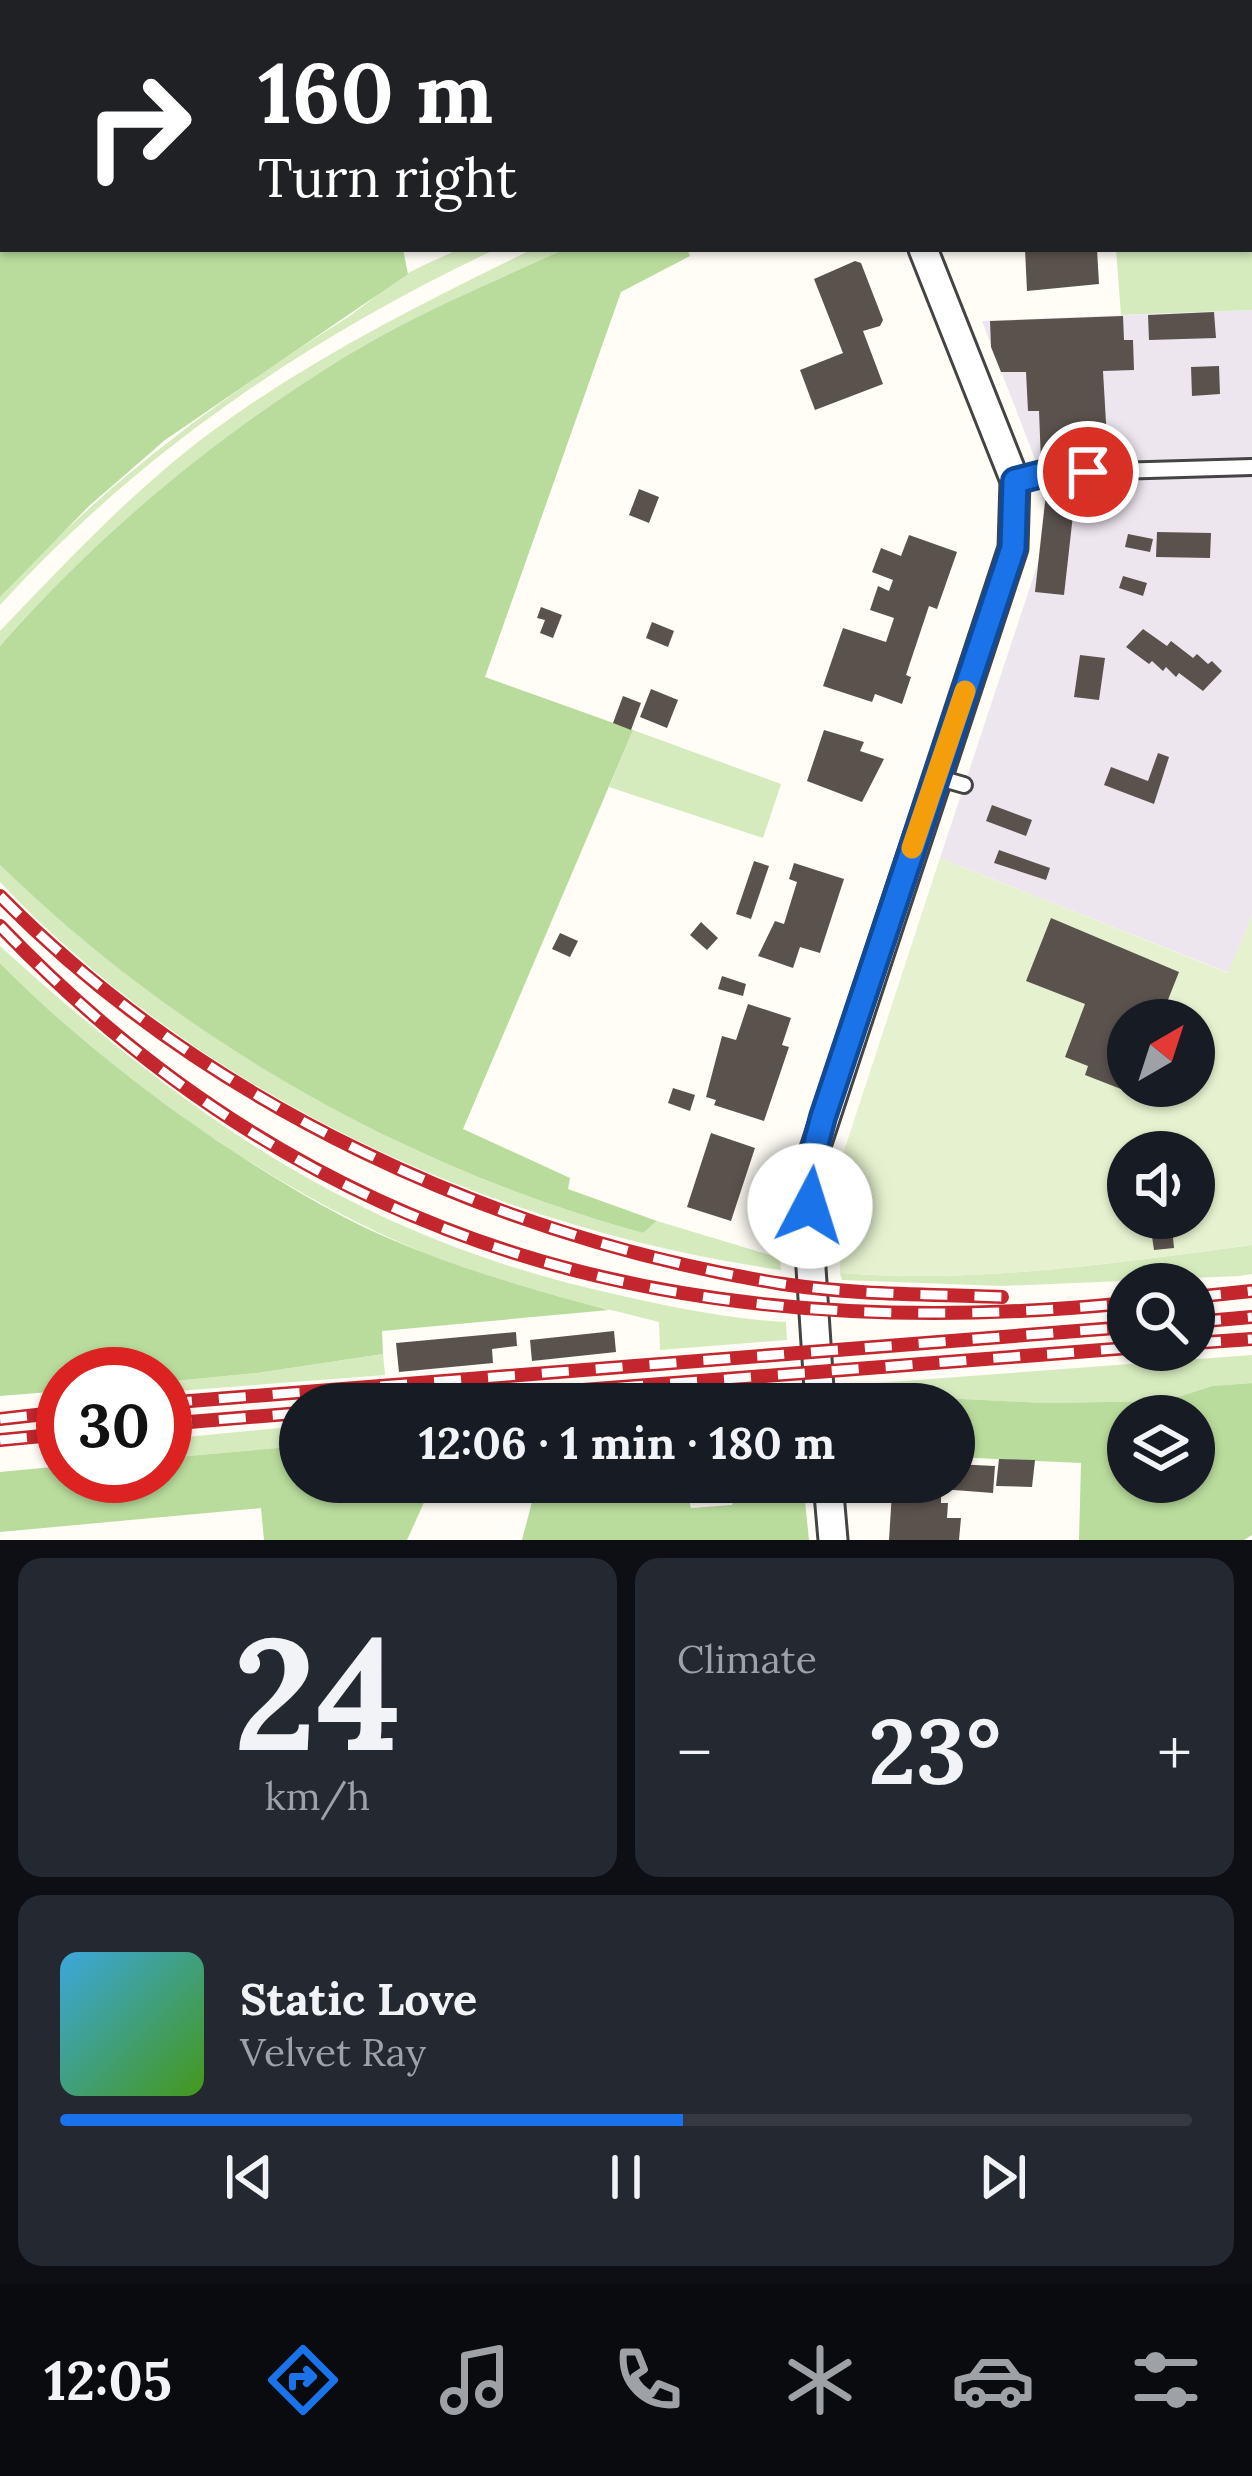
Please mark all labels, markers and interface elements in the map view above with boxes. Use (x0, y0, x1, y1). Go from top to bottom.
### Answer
text: 160 m (258, 38, 493, 146)
icon: right (60, 48, 216, 204)
text: Turn right (258, 143, 517, 212)
pin (1037, 421, 1139, 523)
icon: arrive (1055, 439, 1121, 505)
north arrow (1107, 999, 1215, 1107)
map controls (1107, 999, 1215, 1503)
button: sound (1107, 1131, 1215, 1239)
position arrow (747, 1143, 873, 1269)
button: search (1107, 1263, 1215, 1371)
speed limit sign: 30 (36, 1347, 192, 1503)
button: layers (1107, 1395, 1215, 1503)
text: 12:06 · 1 min · 180 m (419, 1414, 835, 1471)
text: 24 (233, 1593, 402, 1793)
text: Climate (677, 1634, 817, 1684)
text: 23° (868, 1693, 1001, 1809)
text: − (677, 1710, 712, 1794)
text: + (1157, 1710, 1192, 1794)
text: km/h (265, 1771, 370, 1821)
text: Static Love (240, 1970, 477, 2027)
text: Velvet Ray (240, 2027, 426, 2077)
icon: previous (216, 2144, 282, 2210)
icon: pause (593, 2144, 659, 2210)
icon: next (970, 2144, 1036, 2210)
icon: directions (261, 2338, 345, 2422)
icon: music (433, 2338, 517, 2422)
icon: phone (606, 2338, 690, 2422)
icon: climate (778, 2338, 862, 2422)
icon: car (951, 2338, 1035, 2422)
icon: filters (1124, 2338, 1208, 2422)
text: 12:05 (44, 2346, 172, 2415)

